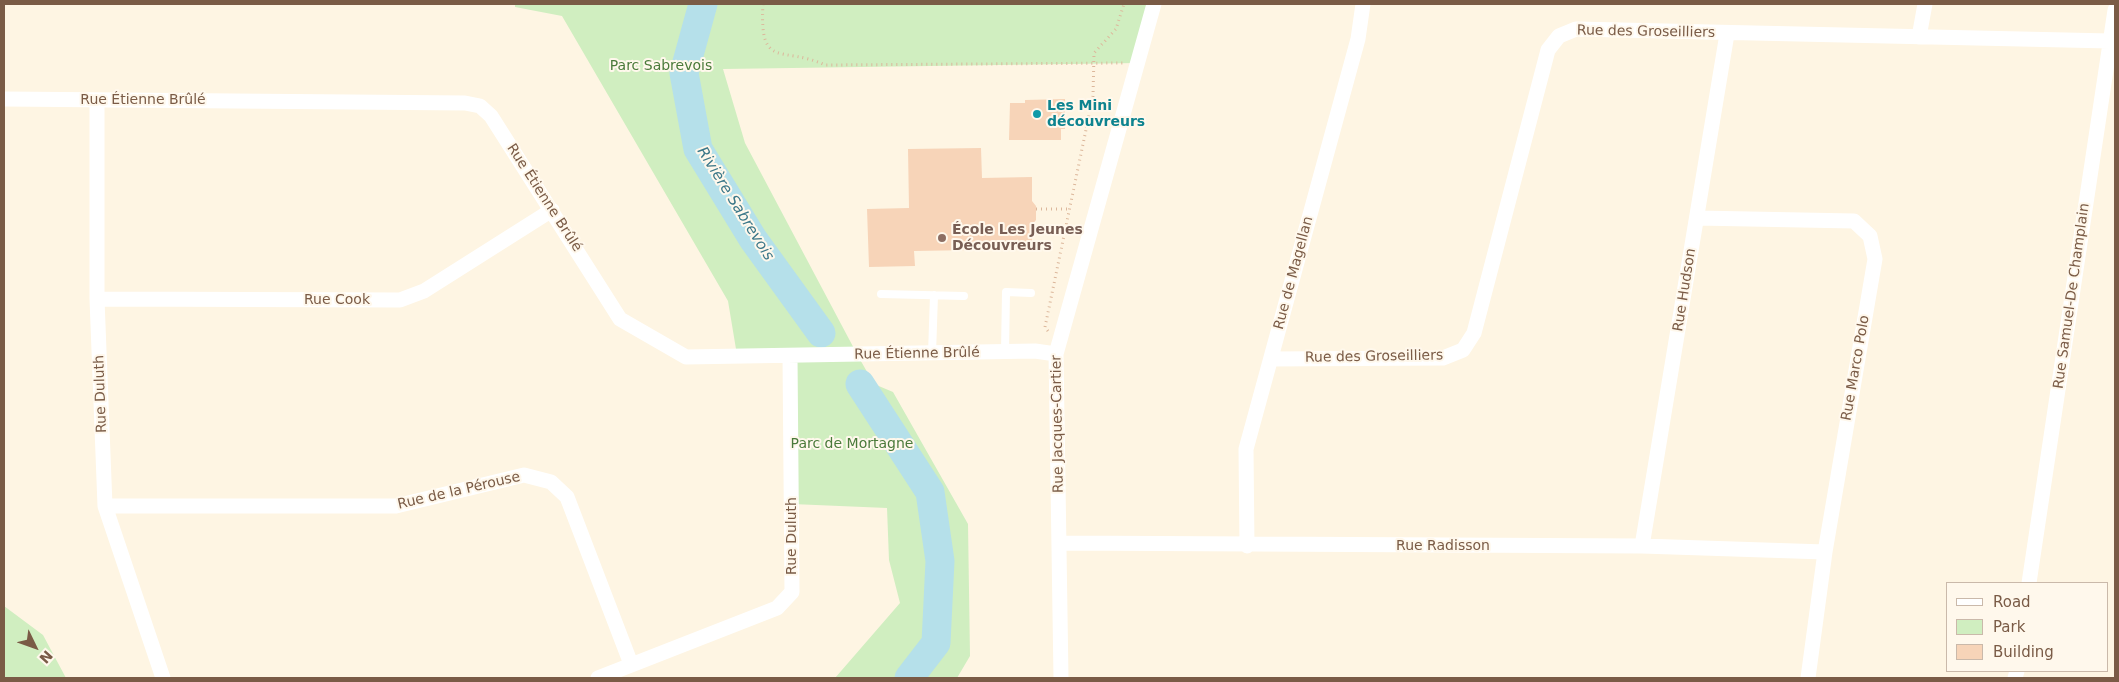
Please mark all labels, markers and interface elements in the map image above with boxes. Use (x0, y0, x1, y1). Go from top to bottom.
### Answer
street label: Rue des Groseilliers (1577, 22, 1715, 42)
park label: Parc Sabrevois (610, 58, 712, 74)
street label: Rue Étienne Brûlé (80, 92, 206, 108)
place label: Les Mini découvreurs (1047, 98, 1145, 130)
marker: Les Mini découvreurs (1031, 108, 1043, 120)
street label: Rue Étienne Brûlé (503, 141, 585, 255)
water label: Rivière Sabrevois (693, 144, 777, 264)
street label: Rue Samuel-De Champlain (2051, 202, 2093, 390)
street label: Rue de Magellan (1271, 215, 1317, 331)
place label: École Les Jeunes Découvreurs (952, 222, 1083, 254)
marker: École Les Jeunes Découvreurs (936, 232, 948, 244)
street label: Rue Hudson (1670, 247, 1700, 333)
street label: Rue Cook (304, 292, 370, 308)
street label: Rue Marco Polo (1838, 314, 1874, 422)
street label: Rue Étienne Brûlé (854, 345, 980, 363)
street label: Rue des Groseilliers (1305, 347, 1443, 367)
street label: Rue Duluth (91, 355, 111, 433)
street label: Rue Jacques-Cartier (1048, 355, 1068, 493)
park label: Parc de Mortagne (791, 436, 913, 452)
street label: Rue de la Pérouse (396, 469, 522, 513)
street label: Rue Duluth (784, 497, 800, 575)
street label: Rue Radisson (1396, 538, 1490, 554)
legend (1946, 582, 2109, 672)
text: Road (1993, 593, 2031, 611)
text: Park (1993, 618, 2025, 636)
north arrow (10, 622, 60, 672)
text: Building (1993, 643, 2054, 661)
text: N (36, 647, 56, 667)

